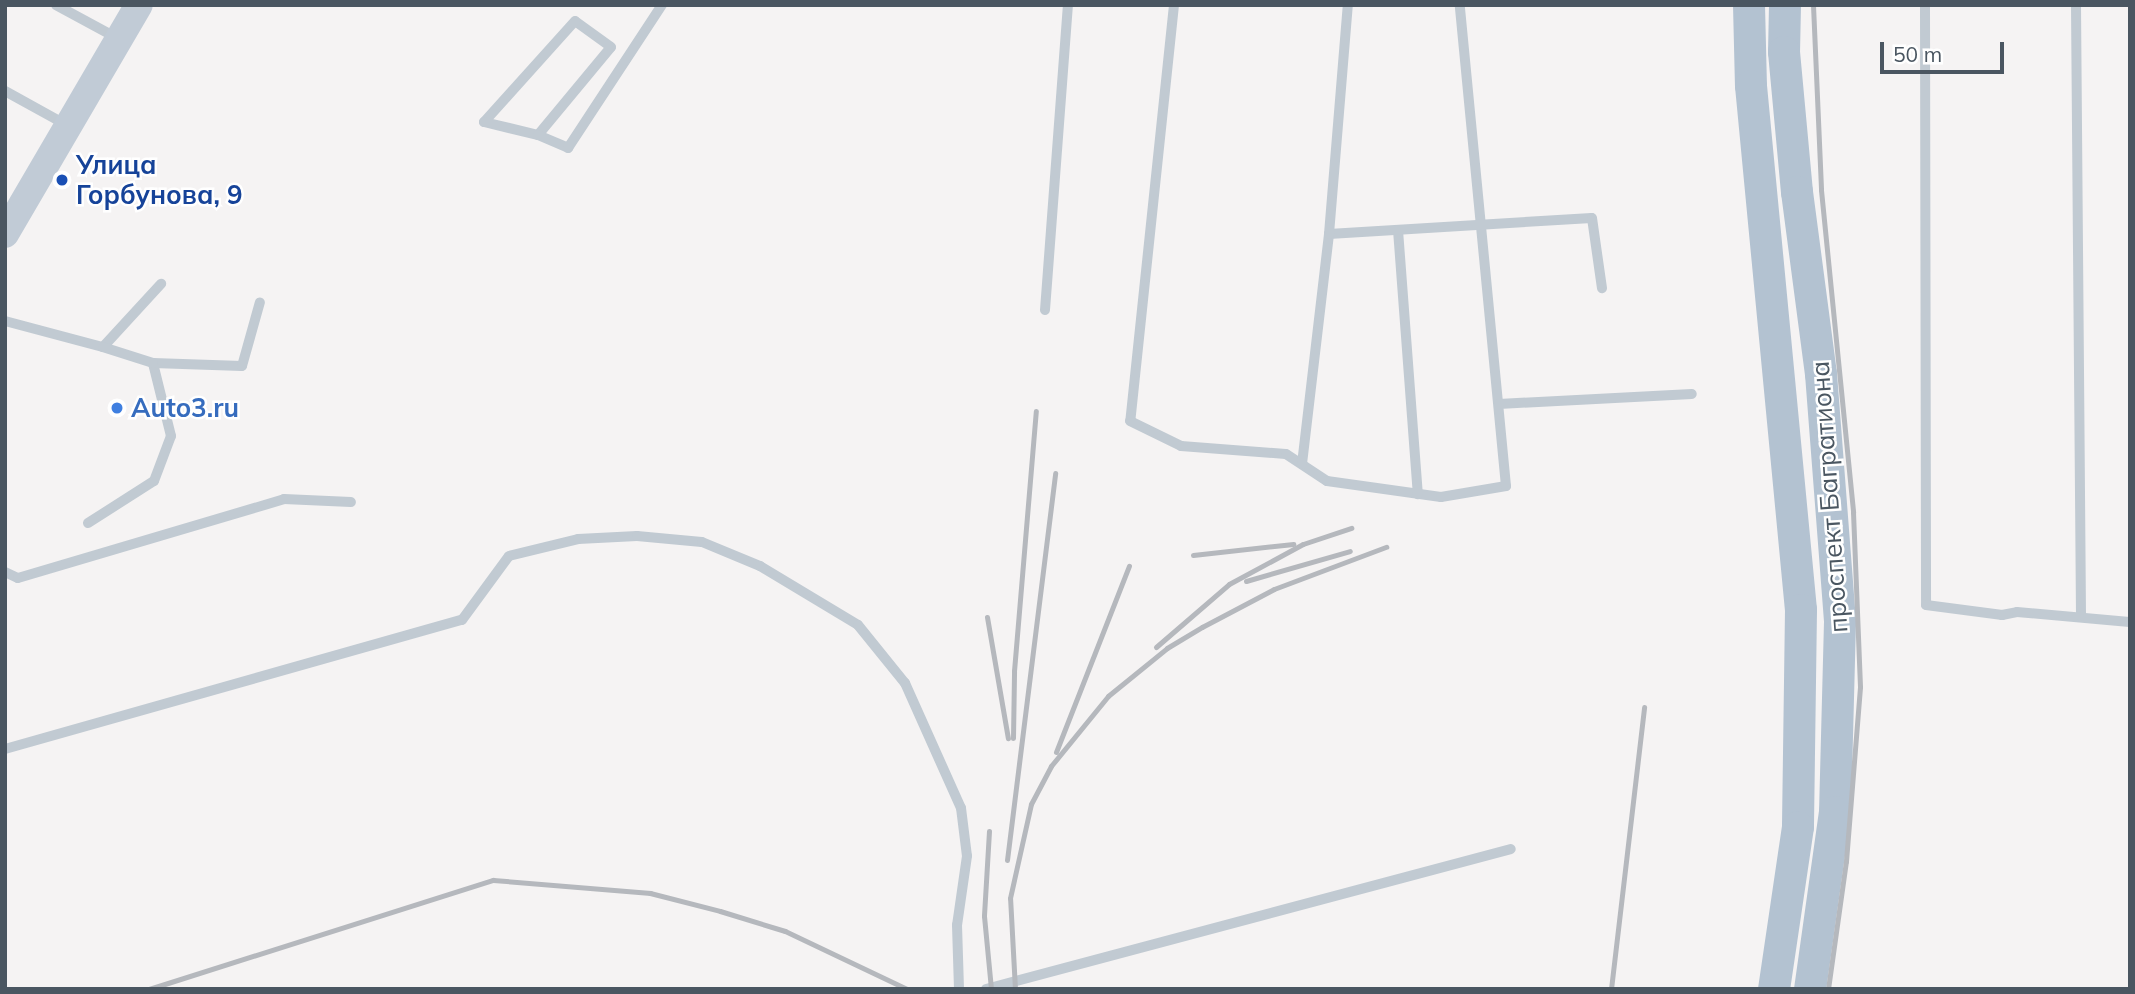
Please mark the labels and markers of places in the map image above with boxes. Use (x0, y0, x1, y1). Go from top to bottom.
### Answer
place label: Улица Горбунова, 9 (76, 149, 243, 210)
marker: Улица Горбунова, 9 (54, 172, 70, 188)
place label: Auto3.ru (131, 392, 239, 424)
marker: Auto3.ru (109, 400, 125, 416)

